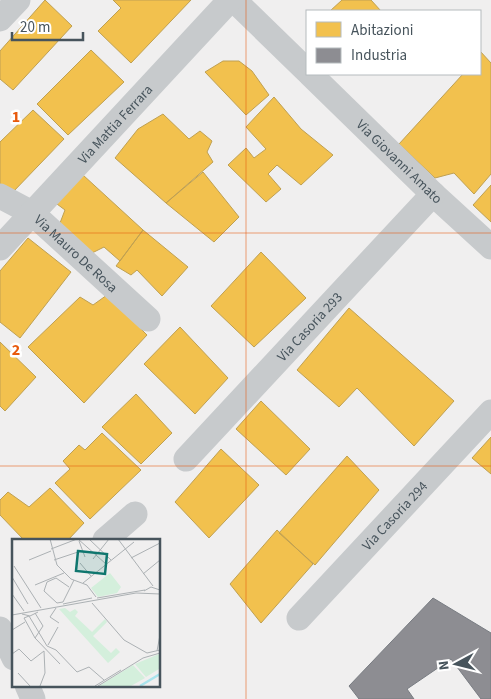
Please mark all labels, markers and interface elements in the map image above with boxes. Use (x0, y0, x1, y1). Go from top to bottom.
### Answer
scale bar (12, 10, 84, 42)
legend (306, 10, 481, 75)
text: 20 m (20, 17, 50, 38)
text: Abitazioni (351, 20, 414, 41)
text: Industria (351, 45, 407, 66)
street label: Via Mattia Ferrara (74, 81, 158, 169)
text: 1 (12, 106, 20, 128)
street label: Via Giovanni Amato (351, 115, 446, 209)
street label: Via Mauro De Rosa (29, 210, 122, 298)
street label: Via Casoria 293 (273, 288, 348, 366)
text: 2 (12, 339, 20, 361)
street label: Via Casoria 294 (358, 477, 433, 555)
inset map (12, 539, 160, 686)
north arrow (431, 639, 481, 689)
text: N (434, 660, 455, 671)

